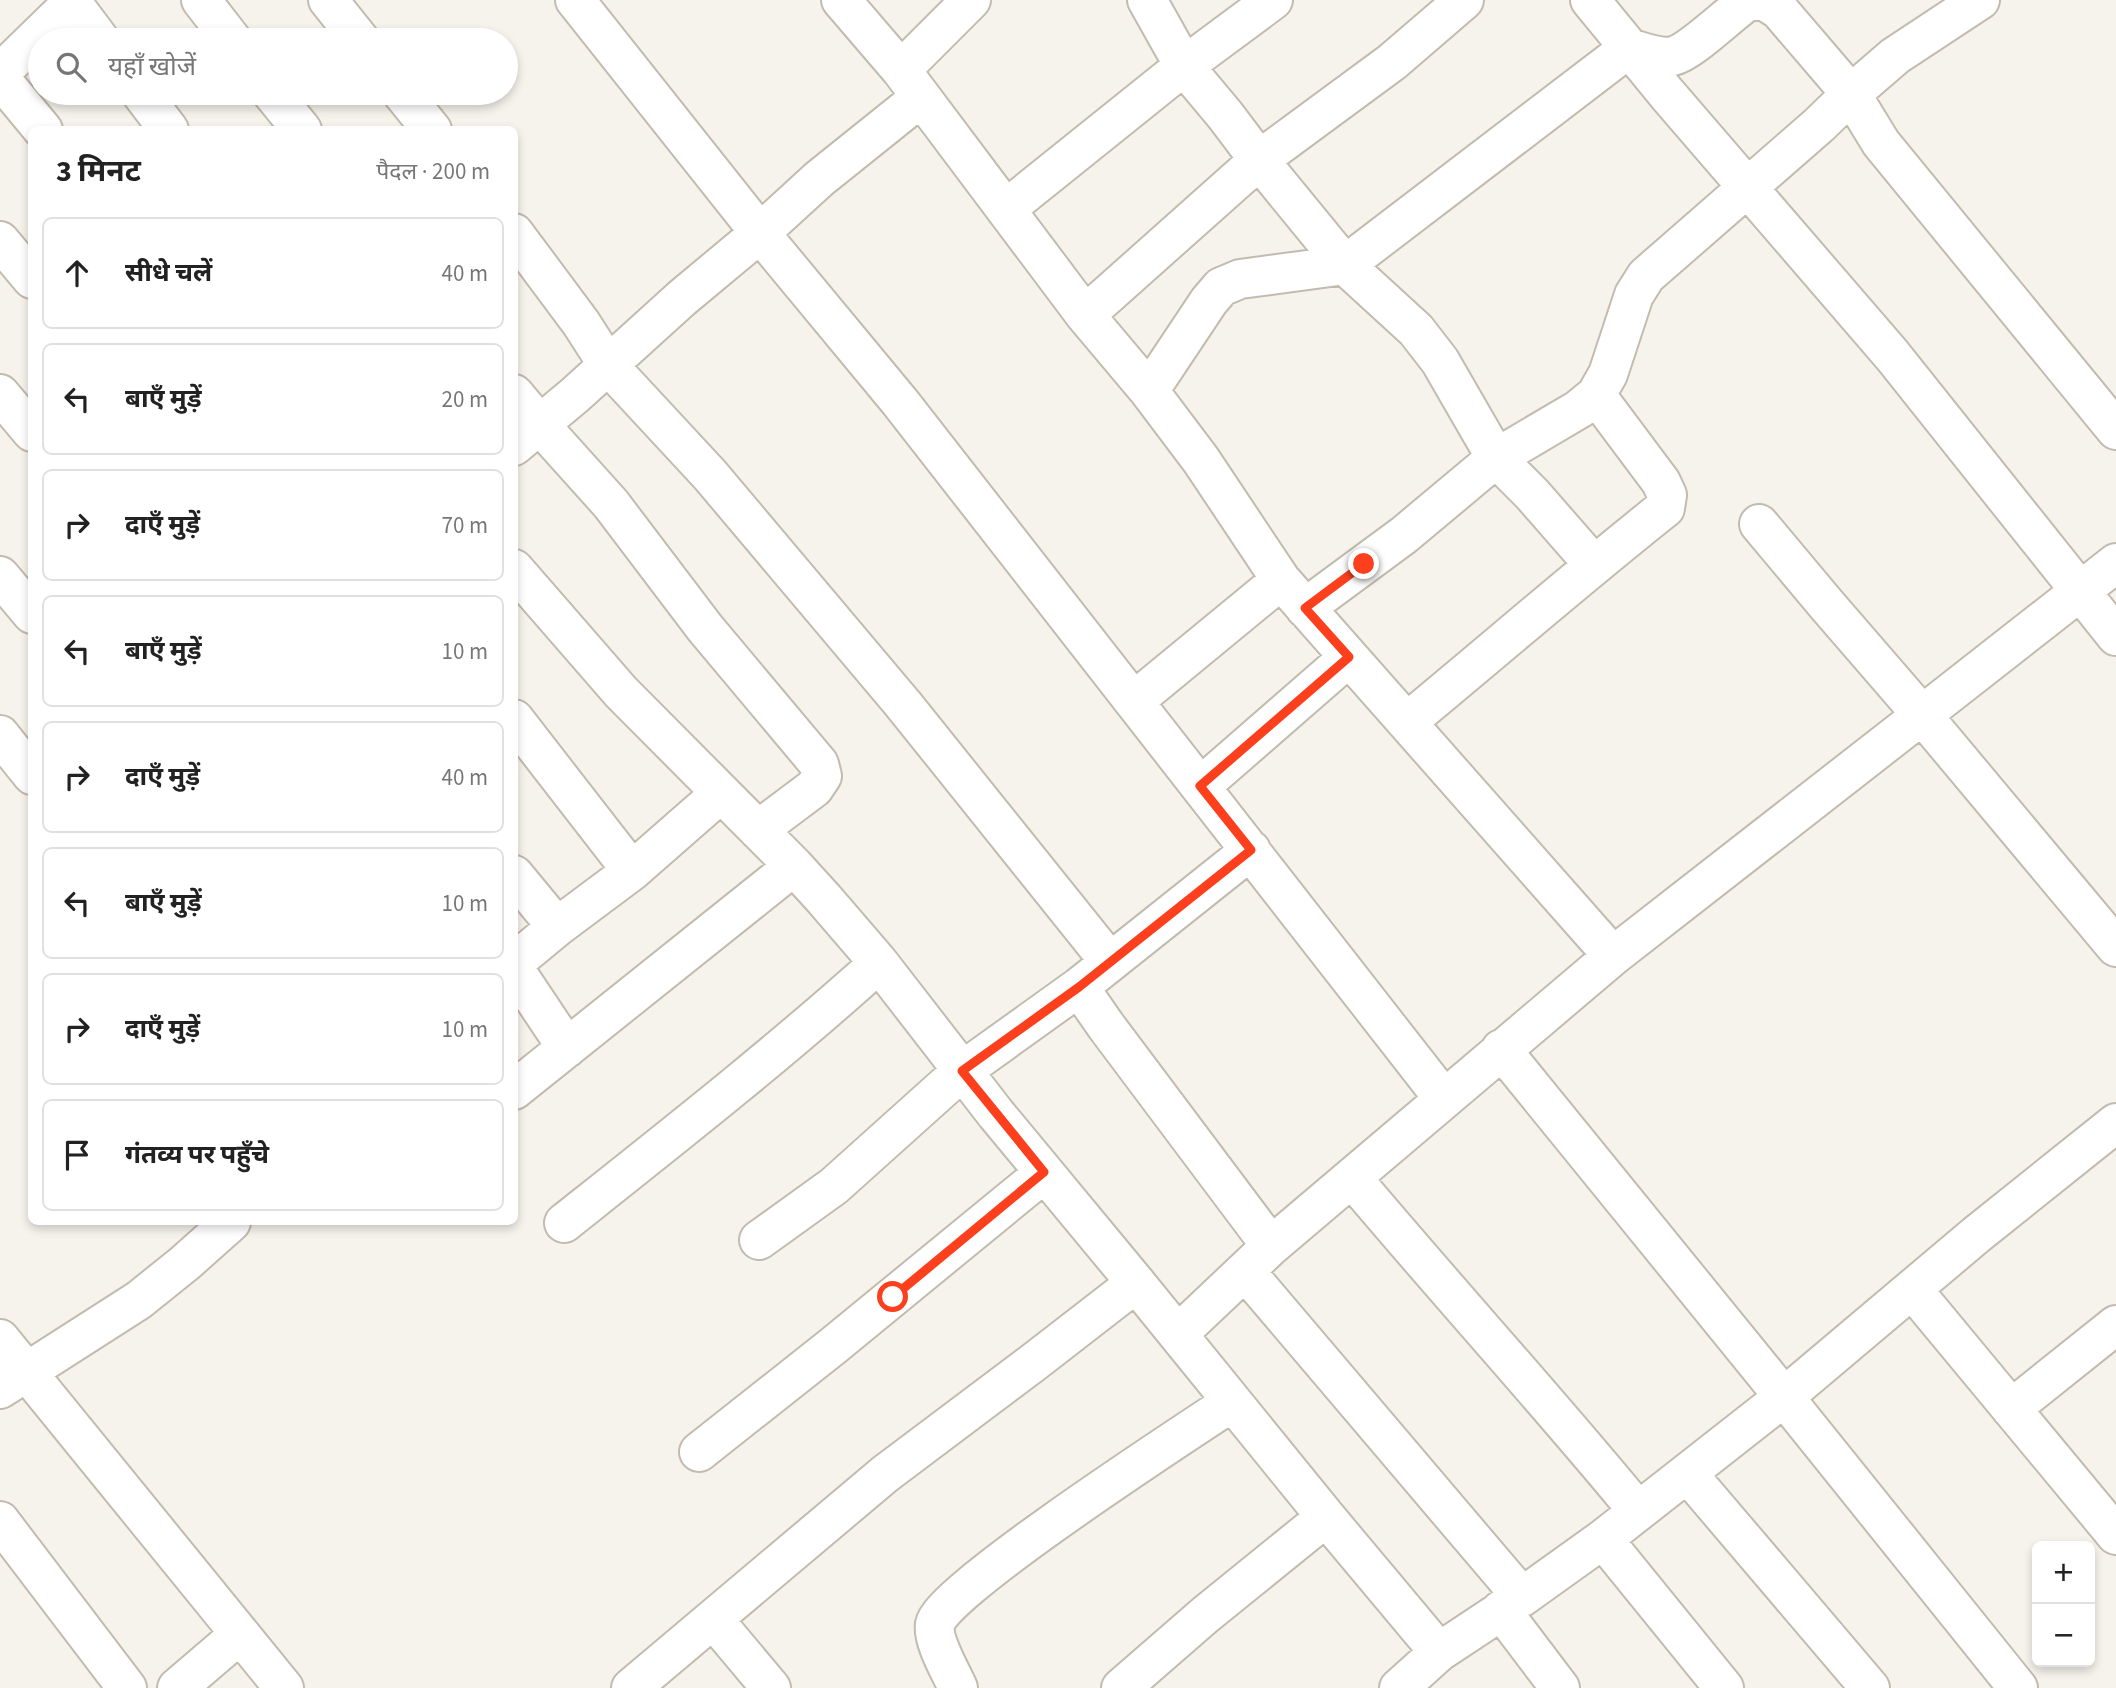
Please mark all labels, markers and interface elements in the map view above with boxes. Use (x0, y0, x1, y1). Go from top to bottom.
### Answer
search box (28, 28, 518, 105)
icon: search (52, 48, 90, 86)
text: यहाँ खोजें (108, 48, 196, 85)
text: 3 मिनट (56, 150, 141, 193)
text: पैदल · 200 m (376, 155, 490, 188)
icon: ahead (58, 254, 96, 292)
text: सीधे चलें (125, 254, 212, 291)
text: 40 m (441, 257, 488, 290)
icon: left (58, 380, 96, 418)
text: बाएँ मुड़ें (125, 380, 202, 417)
text: 20 m (441, 383, 488, 416)
icon: right (58, 506, 96, 544)
text: दाएँ मुड़ें (125, 506, 200, 543)
text: 70 m (441, 509, 488, 542)
route end (1348, 548, 1379, 579)
icon: left (58, 632, 96, 670)
text: बाएँ मुड़ें (125, 632, 202, 669)
text: 10 m (441, 635, 488, 668)
icon: right (58, 758, 96, 796)
text: दाएँ मुड़ें (125, 758, 200, 795)
text: 40 m (441, 761, 488, 794)
icon: left (58, 884, 96, 922)
text: बाएँ मुड़ें (125, 884, 202, 921)
text: 10 m (441, 887, 488, 920)
icon: right (58, 1010, 96, 1048)
text: दाएँ मुड़ें (125, 1010, 200, 1047)
text: 10 m (441, 1013, 488, 1046)
icon: arrive (58, 1136, 96, 1174)
text: गंतव्य पर पहुँचे (125, 1136, 269, 1173)
route start (877, 1281, 908, 1312)
map controls (2032, 1541, 2095, 1667)
button: + (2032, 1541, 2095, 1604)
button: − (2032, 1604, 2095, 1667)

